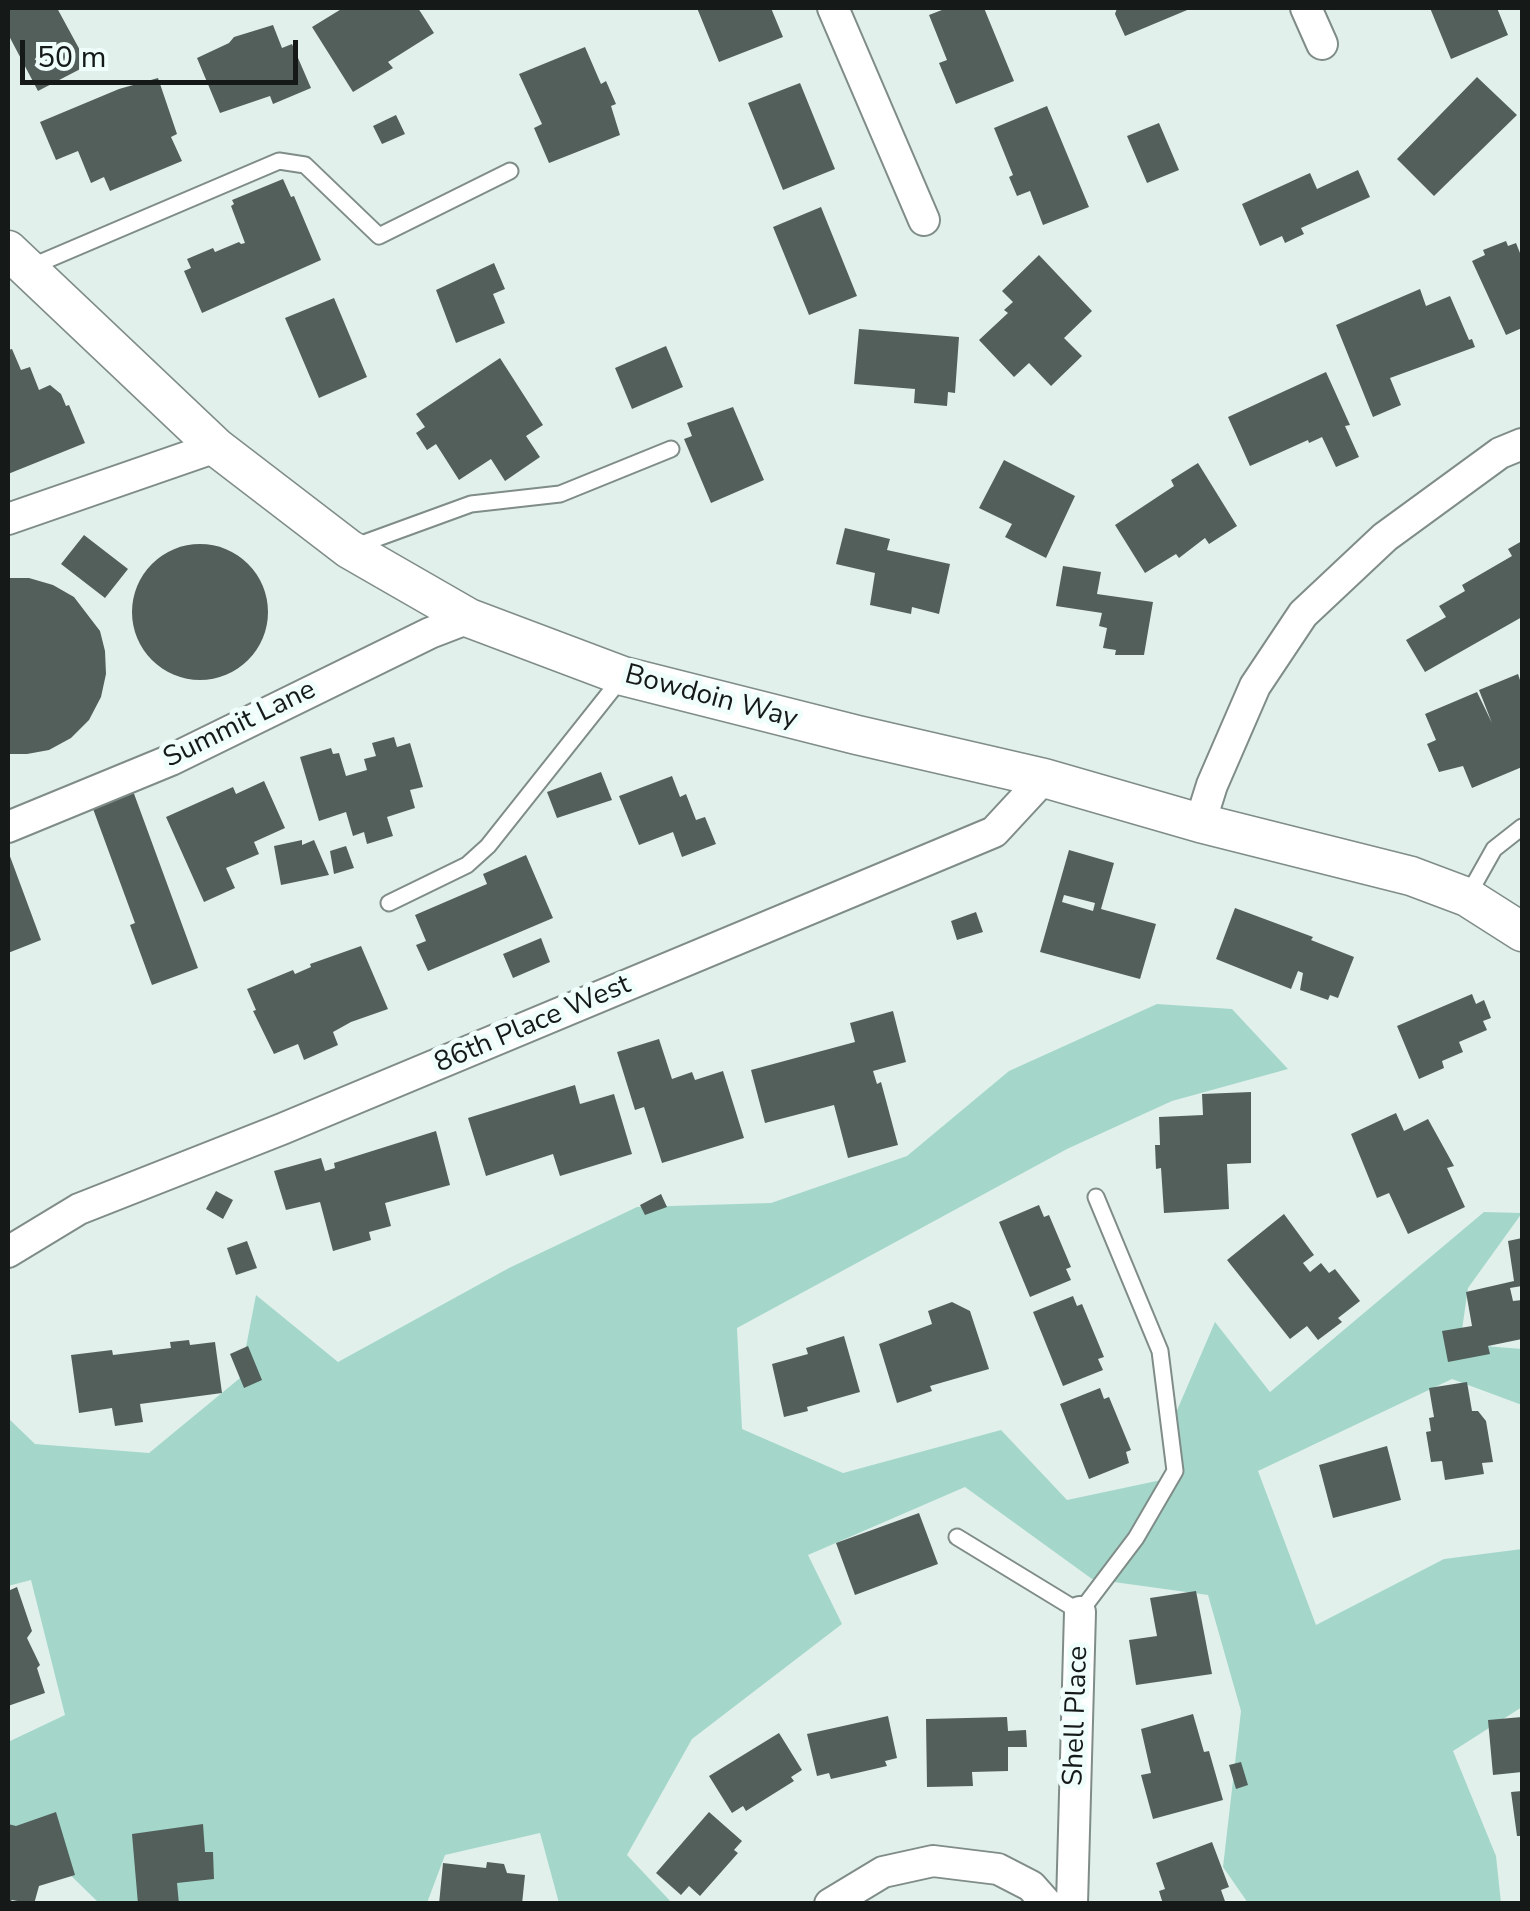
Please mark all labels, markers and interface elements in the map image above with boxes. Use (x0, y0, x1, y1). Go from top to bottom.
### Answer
scale bar (25, 20, 302, 82)
text: 50 m (37, 37, 106, 78)
street label: Bowdoin Way (621, 659, 801, 737)
street label: Summit Lane (158, 674, 322, 776)
street label: 86th Place West (430, 969, 636, 1081)
street label: Shell Place (1058, 1645, 1096, 1787)

